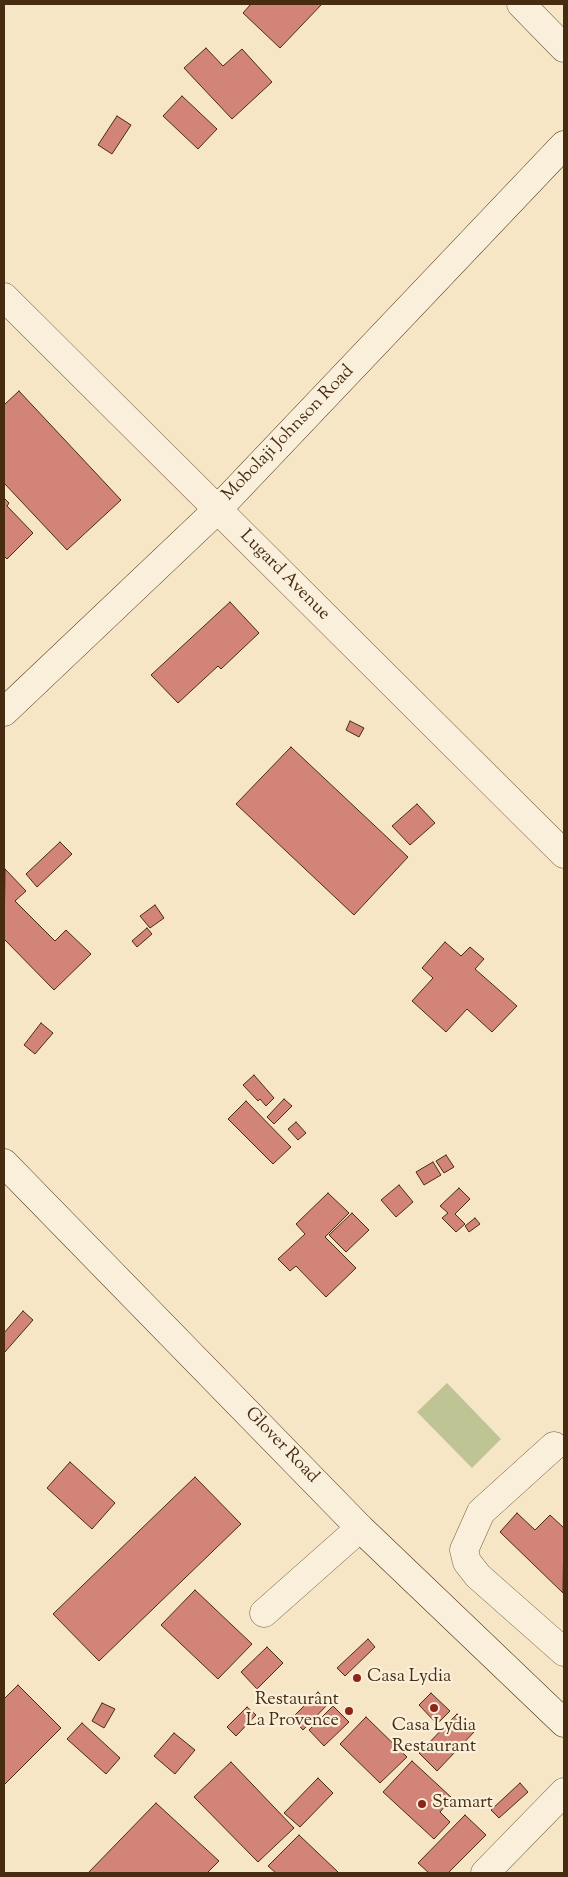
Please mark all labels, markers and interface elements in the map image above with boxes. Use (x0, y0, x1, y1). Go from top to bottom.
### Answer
street label: Mobolaji Johnson Road (218, 362, 360, 506)
street label: Lugard Avenue (234, 526, 334, 626)
street label: Glover Road (239, 1404, 323, 1488)
place label: Casa Lydia (367, 1667, 451, 1689)
marker: Casa Lydia (351, 1672, 363, 1684)
place label: Restaurant La Provence (246, 1690, 339, 1732)
marker: Casa Lydia Restaurant (428, 1702, 440, 1714)
marker: Restaurant La Provence (343, 1705, 355, 1717)
place label: Casa Lydia Restaurant (392, 1716, 476, 1758)
place label: Stamart (432, 1793, 493, 1815)
marker: Stamart (416, 1798, 428, 1810)

